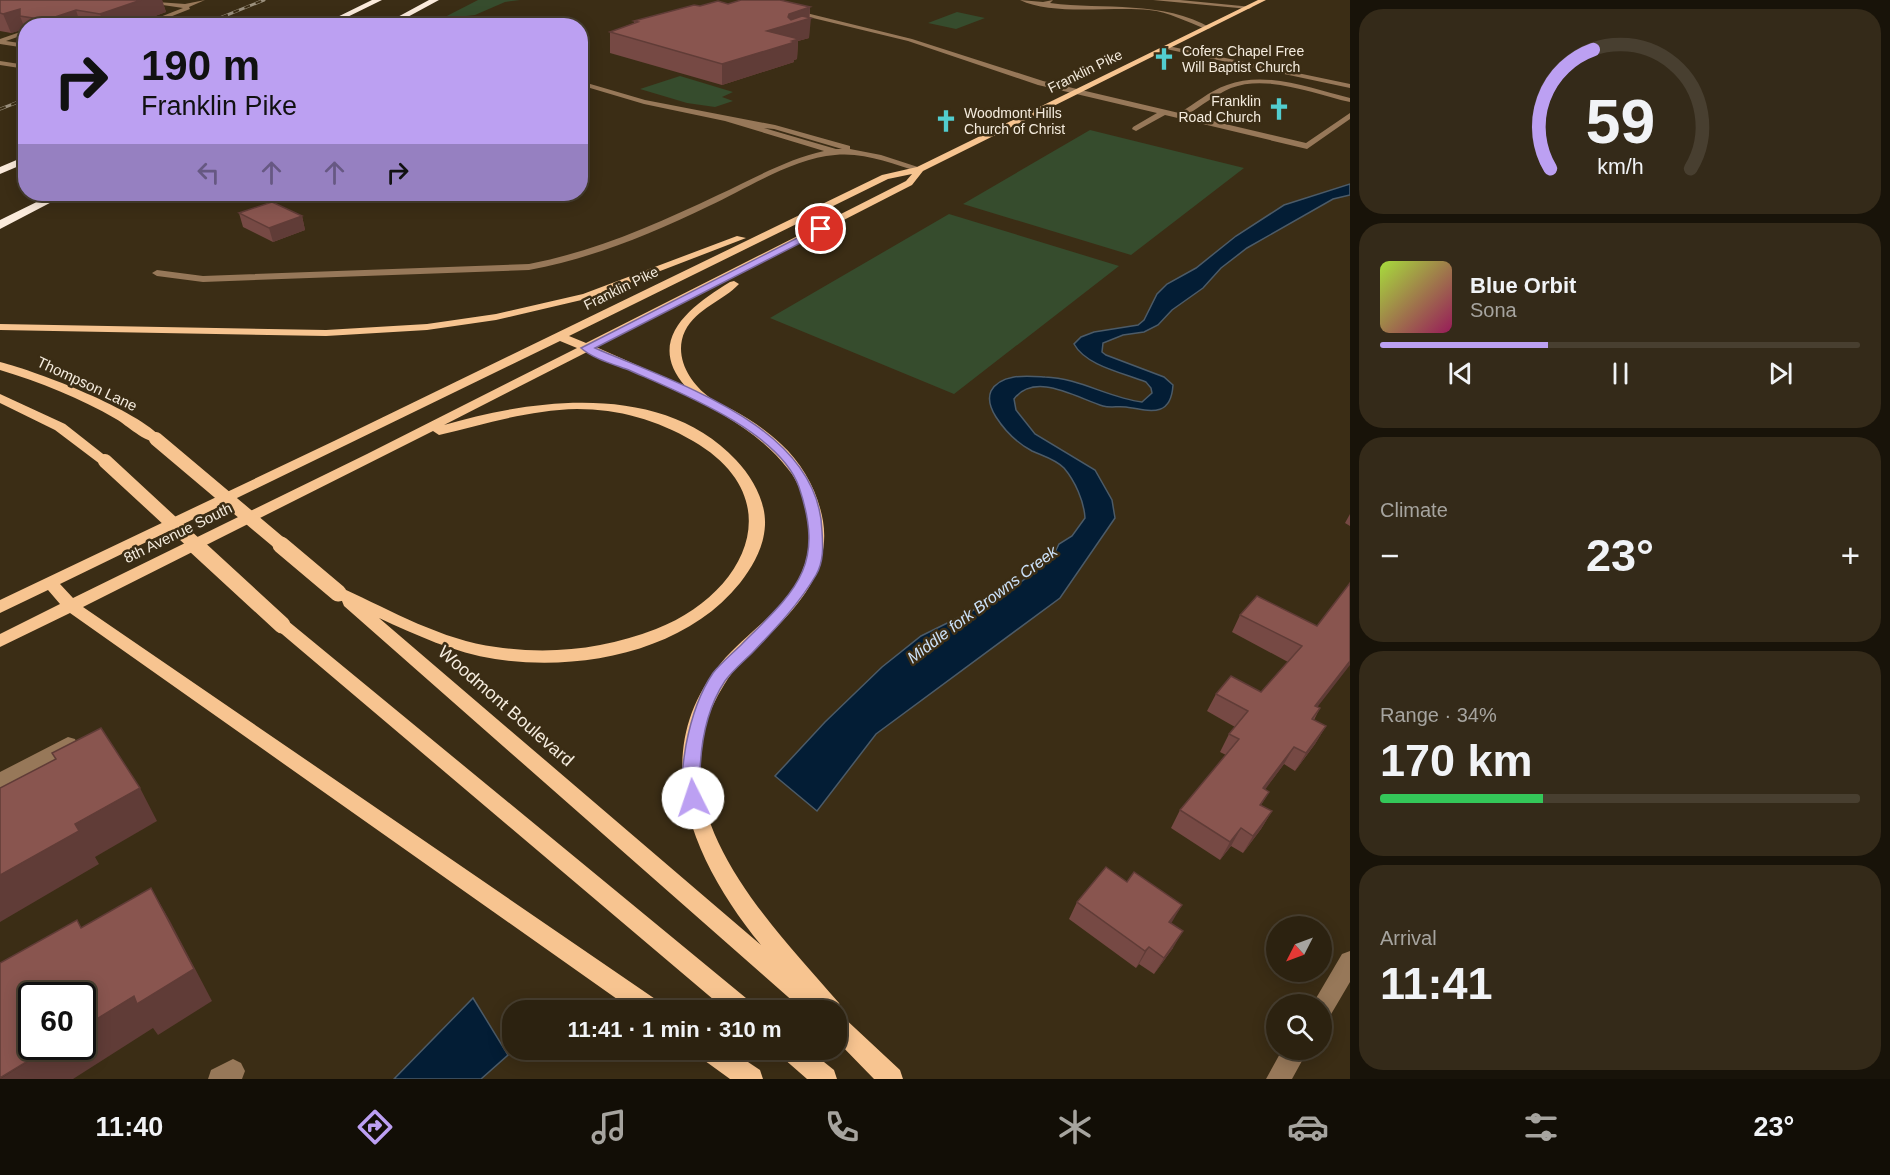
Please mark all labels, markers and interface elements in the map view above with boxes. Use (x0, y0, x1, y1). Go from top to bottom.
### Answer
icon: right (42, 42, 120, 120)
text: 190 m (141, 42, 260, 89)
place label: Cofers Chapel Free Will Baptist Church (1182, 43, 1304, 75)
street label: Franklin Pike (1045, 46, 1125, 96)
church icon: Cofers Chapel Free Will Baptist Church (1151, 46, 1177, 72)
text: 59 (1585, 87, 1655, 156)
text: Franklin Pike (141, 91, 297, 121)
place label: Franklin Road Church (1179, 93, 1261, 125)
church icon: Franklin Road Church (1266, 96, 1292, 122)
place label: Woodmont Hills Church of Christ (964, 105, 1065, 137)
church icon: Woodmont Hills Church of Christ (933, 108, 959, 134)
text: km/h (1597, 155, 1643, 179)
icon: left (192, 156, 225, 189)
icon: ahead (255, 156, 288, 189)
icon: ahead (318, 156, 351, 189)
icon: right (381, 156, 414, 189)
pin (795, 203, 846, 254)
icon: arrive (804, 212, 837, 245)
street label: Franklin Pike (581, 263, 661, 313)
text: Blue Orbit (1470, 273, 1576, 298)
text: Sona (1470, 299, 1517, 321)
street label: Thompson Lane (34, 353, 140, 414)
icon: previous (1444, 357, 1477, 390)
icon: pause (1604, 357, 1637, 390)
icon: next (1764, 357, 1797, 390)
street label: 8th Avenue South (121, 499, 235, 566)
text: Climate (1380, 499, 1448, 521)
text: 23° (1586, 530, 1654, 581)
text: − (1380, 537, 1399, 574)
text: + (1841, 537, 1860, 574)
water label: Middle fork Browns Creek (904, 542, 1061, 666)
street label: Woodmont Boulevard (434, 642, 578, 770)
text: Range · 34% (1380, 704, 1497, 726)
text: 170 km (1380, 735, 1533, 786)
position arrow (661, 766, 725, 830)
north arrow (1266, 916, 1332, 982)
map controls (1266, 916, 1332, 1060)
text: Arrival (1380, 927, 1437, 949)
text: 11:41 (1380, 958, 1493, 1009)
speed limit sign: 60 (18, 982, 96, 1060)
button: search (1266, 994, 1332, 1060)
text: 11:41 · 1 min · 310 m (568, 1017, 782, 1042)
icon: directions (354, 1106, 396, 1148)
icon: music (588, 1106, 630, 1148)
icon: phone (821, 1106, 863, 1148)
icon: climate (1054, 1106, 1096, 1148)
icon: car (1287, 1106, 1329, 1148)
icon: filters (1520, 1106, 1562, 1148)
text: 11:40 (96, 1112, 163, 1142)
text: 23° (1753, 1112, 1794, 1142)

